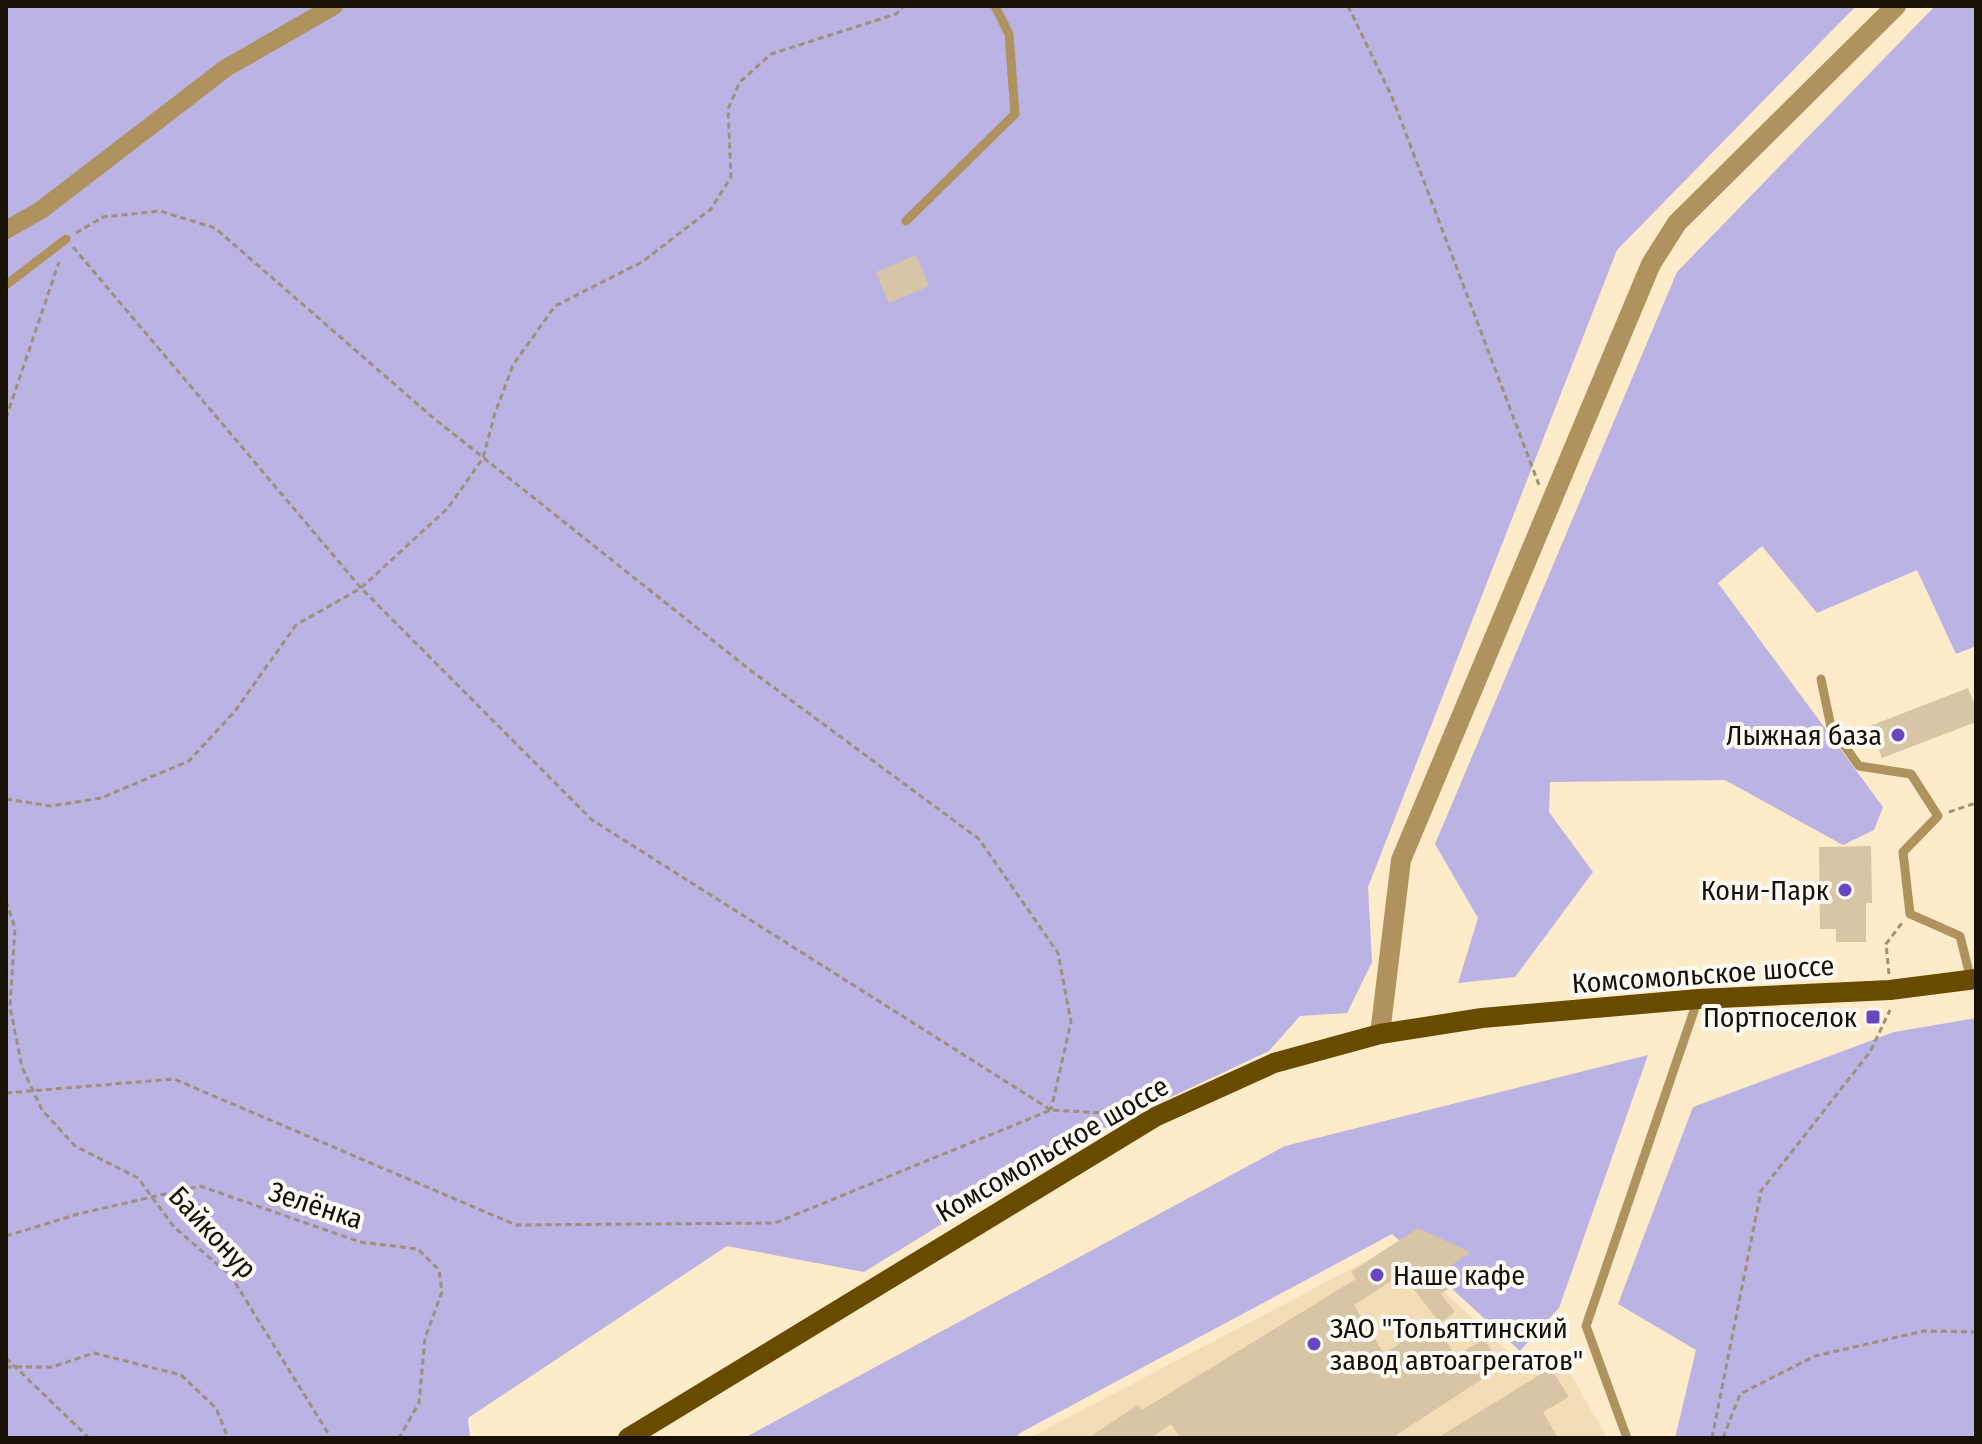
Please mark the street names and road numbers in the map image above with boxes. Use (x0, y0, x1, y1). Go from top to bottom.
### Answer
street label: Комсомольское шоссе (1571, 949, 1835, 1000)
street label: Комсомольское шоссе (930, 1069, 1174, 1229)
street label: Зелёнка (265, 1175, 367, 1236)
street label: Байконур (162, 1180, 263, 1285)

